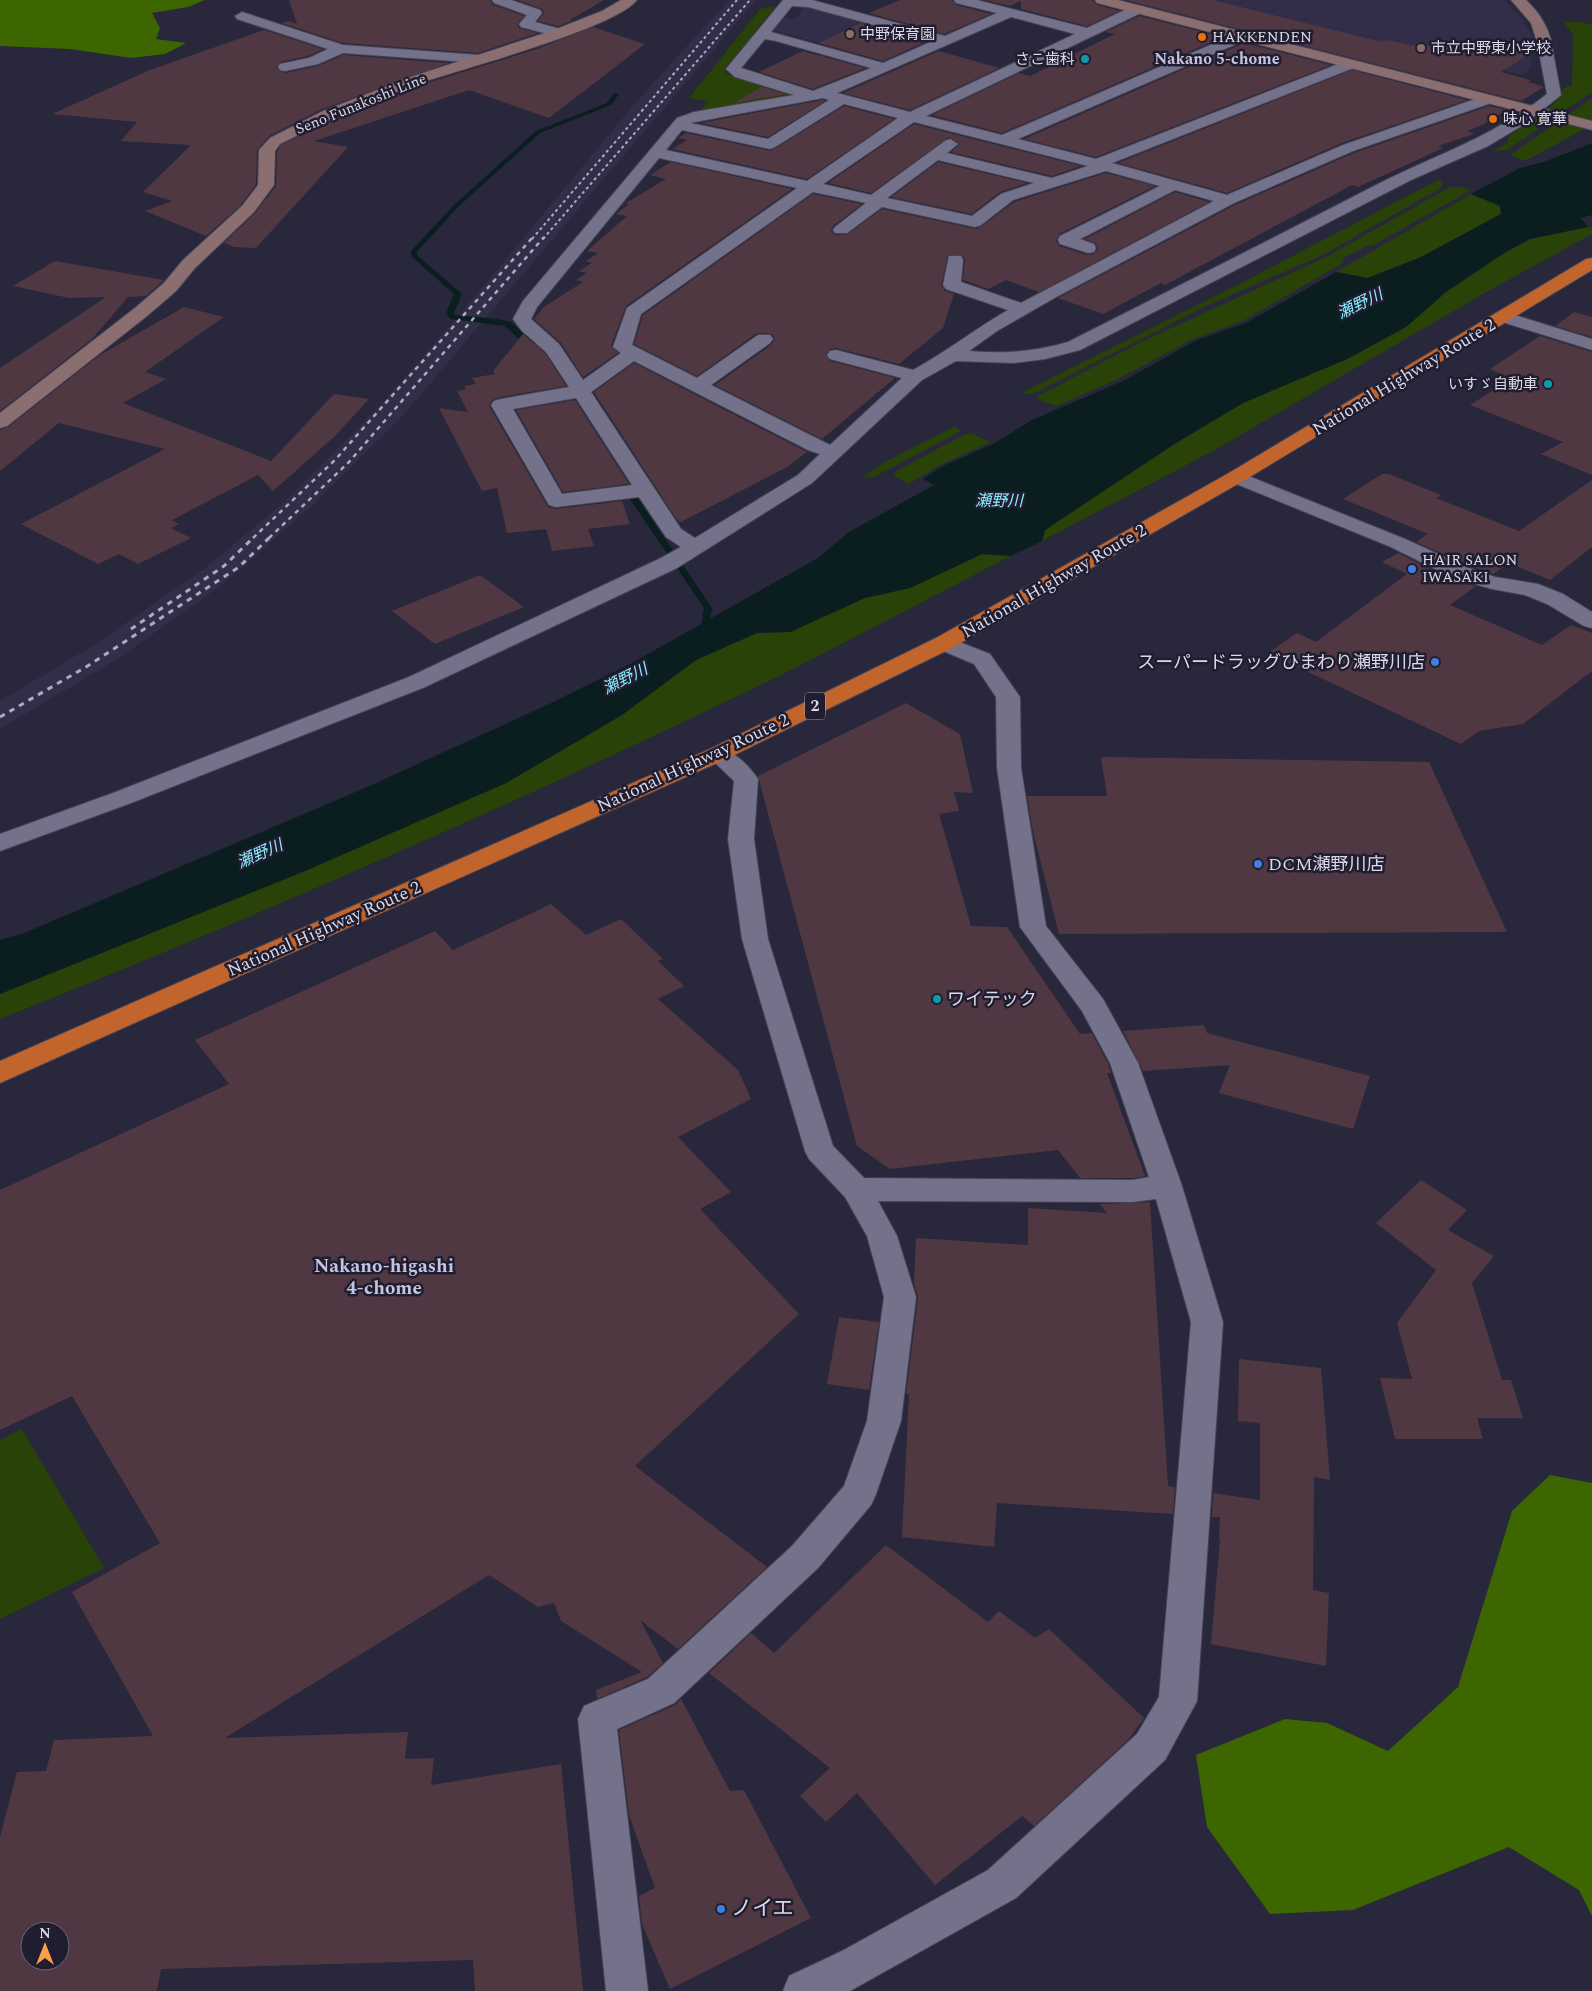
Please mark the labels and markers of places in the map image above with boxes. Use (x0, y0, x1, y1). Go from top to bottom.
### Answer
place label: 中野保育園 (860, 23, 935, 46)
place label: HAKKENDEN (1212, 26, 1312, 49)
marker: 中野保育園 (844, 28, 856, 40)
marker: HAKKENDEN (1196, 31, 1208, 43)
place label: 市立中野東小学校 (1431, 37, 1551, 60)
marker: 市立中野東小学校 (1415, 42, 1427, 54)
place label: さこ歯科 (1015, 48, 1075, 71)
marker: さこ歯科 (1079, 53, 1091, 65)
place label: 味心 寛華 (1503, 108, 1567, 131)
marker: 味心 寛華 (1487, 113, 1499, 125)
place label: いすゞ自動車 (1448, 373, 1538, 396)
marker: いすゞ自動車 (1542, 378, 1554, 390)
place label: HAIR SALON IWASAKI (1422, 549, 1518, 589)
marker: HAIR SALON IWASAKI (1406, 563, 1418, 575)
place label: スーパードラッグひまわり瀬野川店 (1137, 649, 1425, 676)
marker: スーパードラッグひまわり瀬野川店 (1429, 656, 1441, 668)
place label: DCM瀬野川店 (1268, 851, 1384, 878)
marker: DCM瀬野川店 (1252, 858, 1264, 870)
place label: ワイテック (947, 986, 1037, 1013)
marker: ワイテック (931, 993, 943, 1005)
place label: ノイエ (731, 1893, 794, 1925)
marker: ノイエ (715, 1903, 727, 1915)

